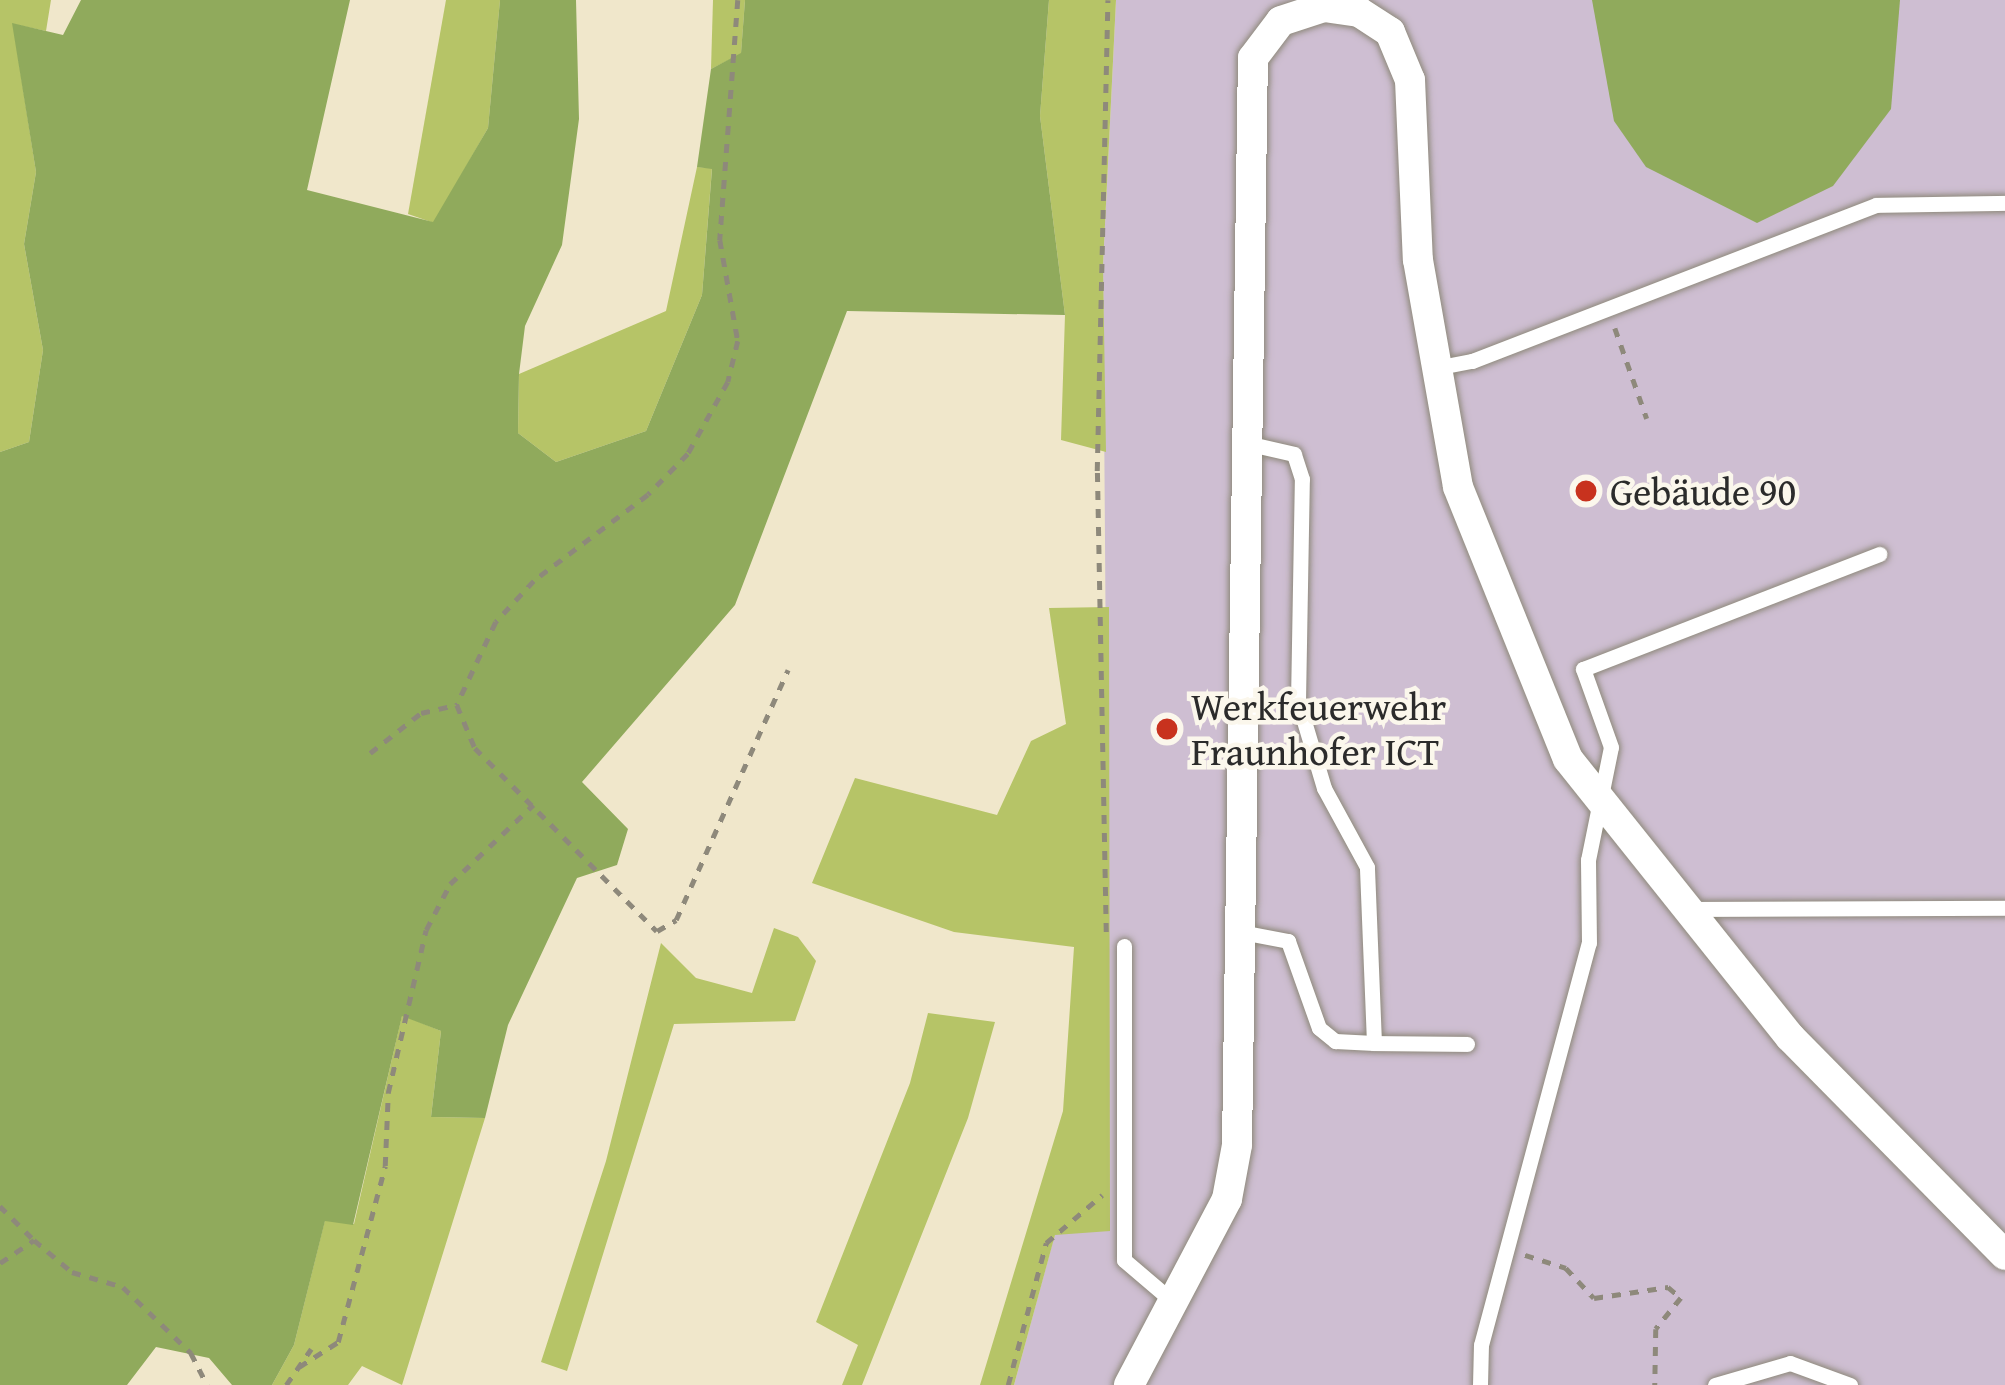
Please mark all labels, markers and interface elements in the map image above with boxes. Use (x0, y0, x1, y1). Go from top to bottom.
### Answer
place label: Gebäude 90 (1610, 468, 1796, 514)
marker: Gebäude 90 (1573, 478, 1599, 504)
place label: Werkfeuerwehr Fraunhofer ICT (1191, 684, 1446, 775)
marker: Werkfeuerwehr Fraunhofer ICT (1154, 716, 1180, 742)

